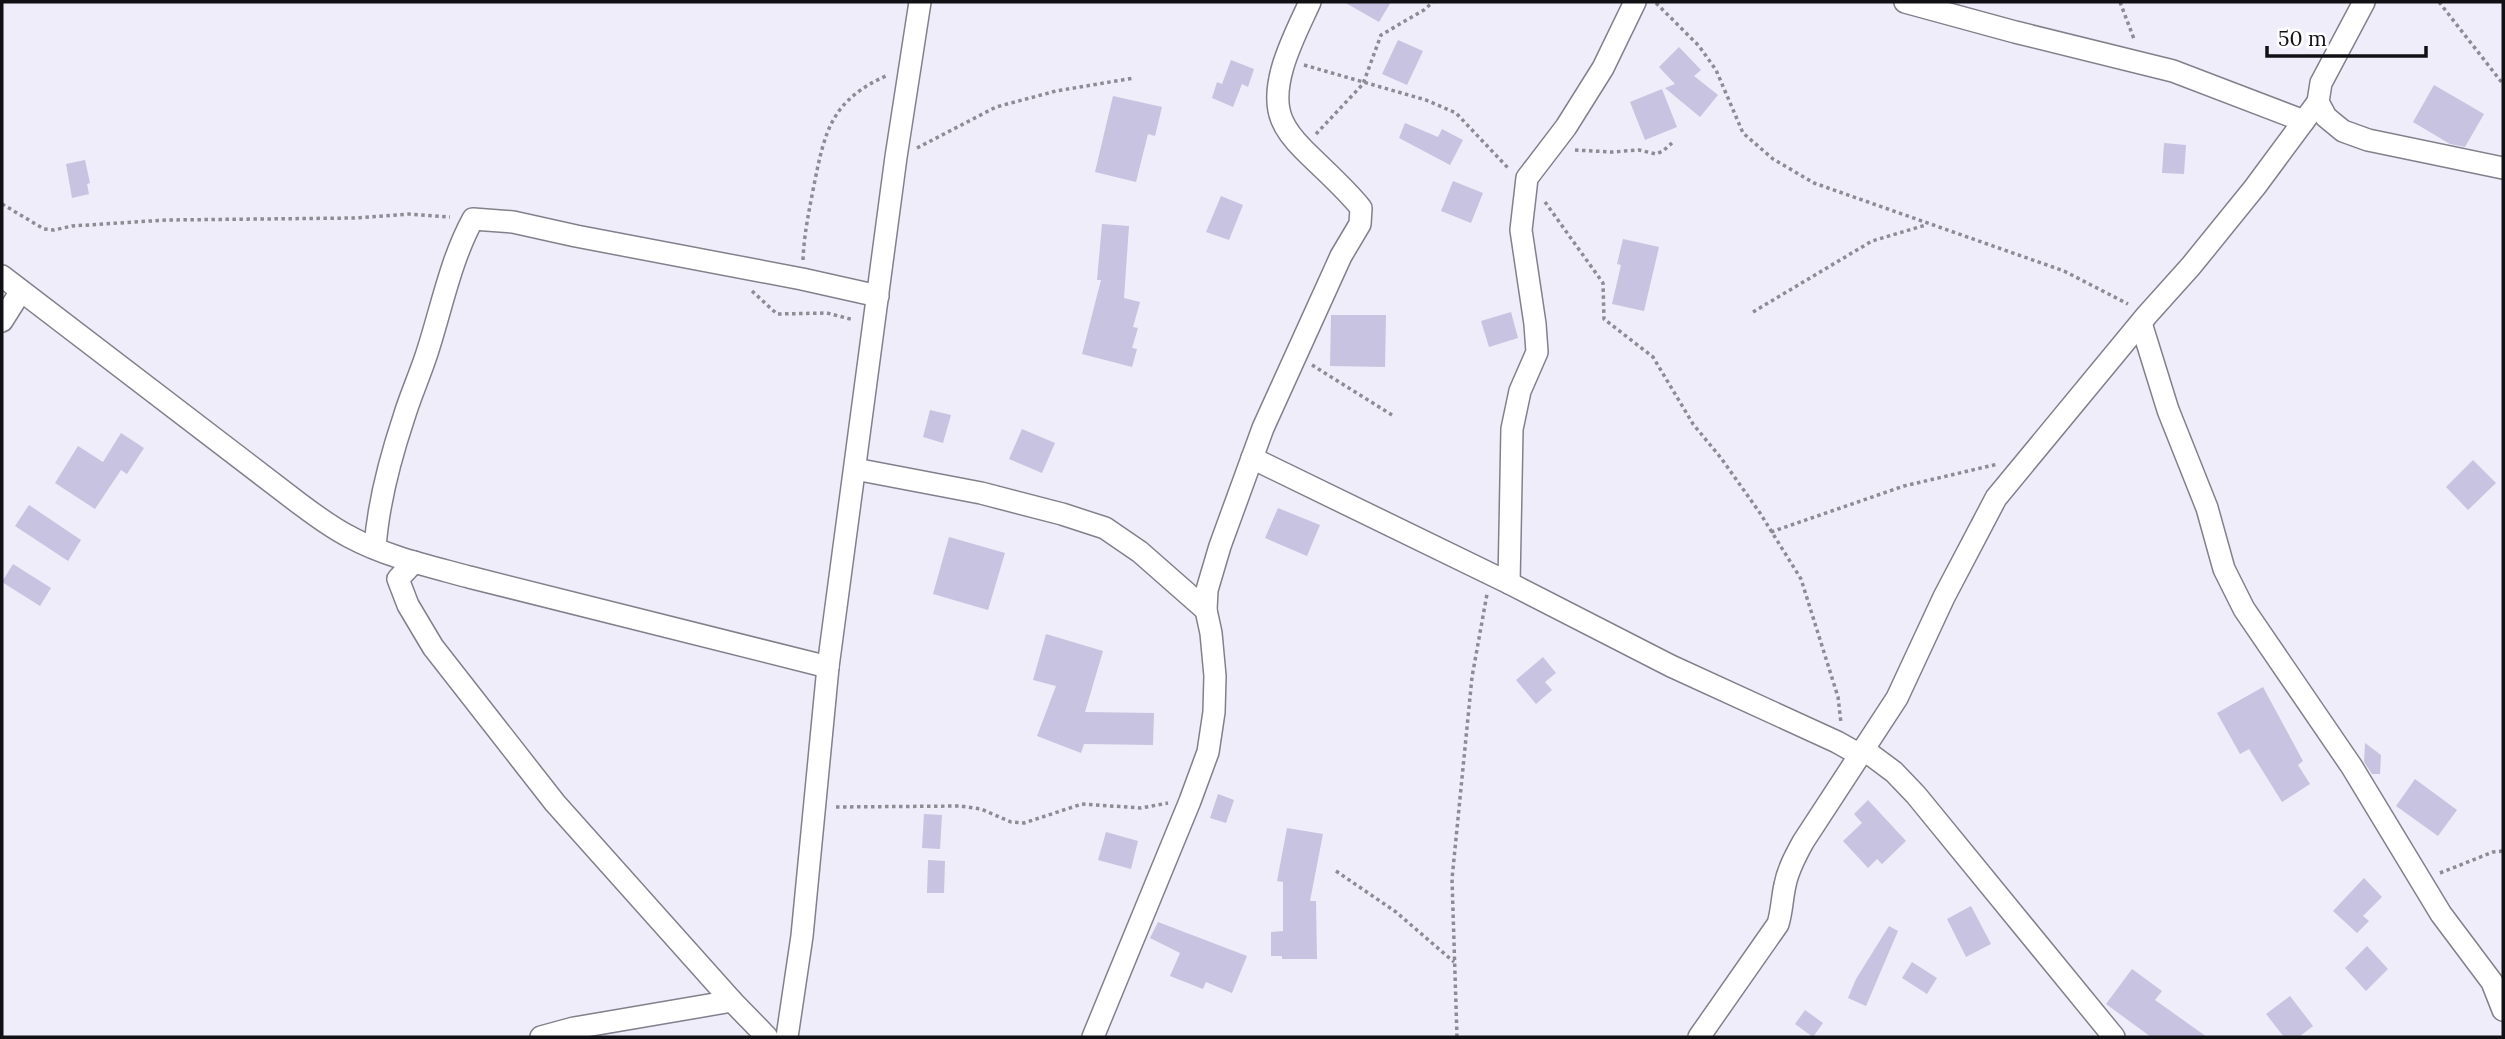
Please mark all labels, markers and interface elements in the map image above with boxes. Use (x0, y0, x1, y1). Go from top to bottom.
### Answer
scale bar (2267, 14, 2426, 58)
text: 50 m (2278, 25, 2327, 52)

